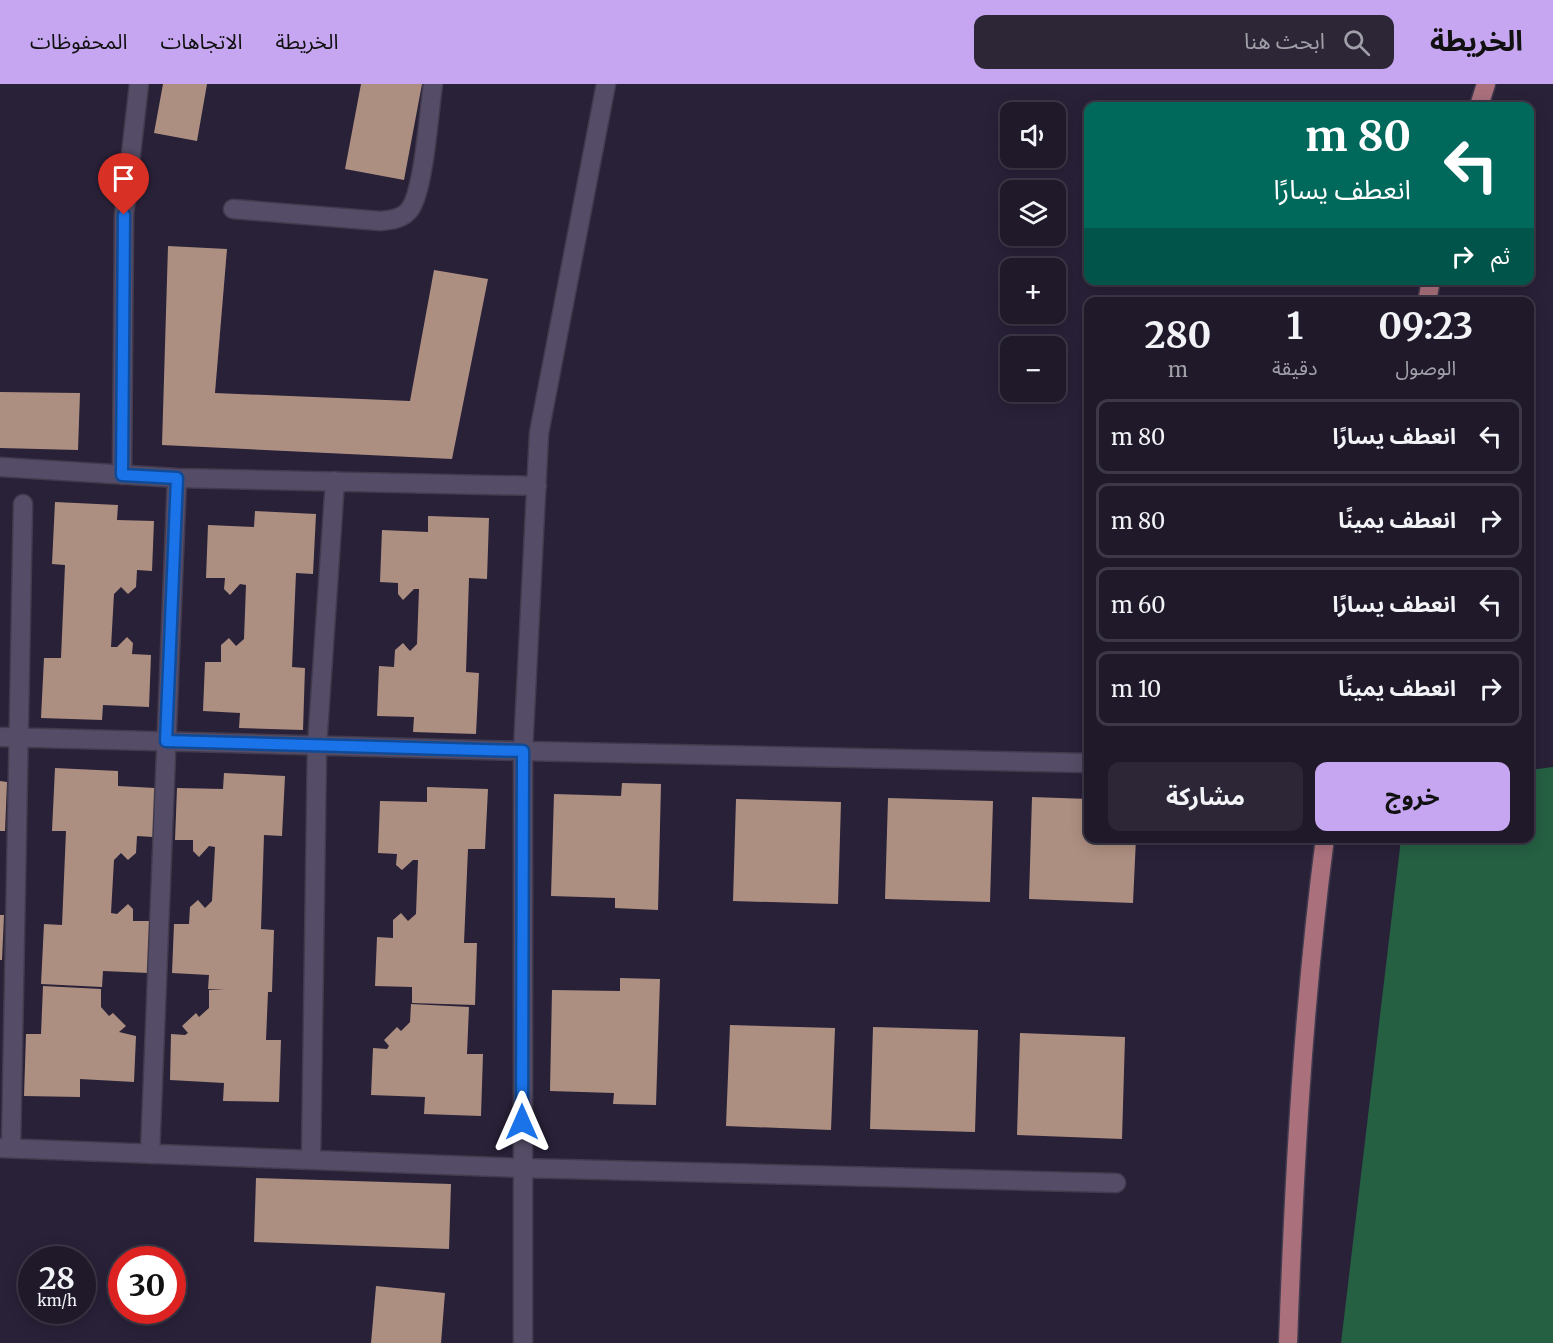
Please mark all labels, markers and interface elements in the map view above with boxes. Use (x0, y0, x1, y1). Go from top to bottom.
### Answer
search box (974, 15, 1394, 69)
text: الخريطة (1430, 23, 1523, 59)
icon: search (1340, 26, 1373, 59)
text: ابحث هنا (1244, 27, 1325, 55)
text: المحفوظات (30, 28, 127, 55)
text: الاتجاهات (160, 28, 242, 55)
text: الخريطة (275, 28, 338, 55)
map controls (1000, 102, 1066, 402)
button: sound (1000, 102, 1066, 168)
text: 80 m (1305, 110, 1411, 162)
icon: left (1432, 126, 1510, 204)
pin (98, 153, 149, 215)
icon: arrive (107, 162, 140, 195)
text: انعطف يسارًا (1273, 172, 1411, 206)
button: layers (1000, 180, 1066, 246)
icon: right (1446, 240, 1479, 273)
text: ثم (1491, 242, 1510, 270)
button: + (1000, 258, 1066, 324)
text: 1 (1286, 304, 1303, 349)
text: 09:23 (1378, 304, 1473, 349)
text: 280 (1145, 313, 1211, 358)
button: − (1000, 336, 1066, 402)
text: دقيقة (1272, 355, 1318, 380)
text: الوصول (1395, 355, 1456, 380)
text: m (1168, 357, 1188, 382)
icon: left (1474, 420, 1507, 453)
text: انعطف يسارًا (1333, 422, 1456, 450)
text: 80 m (1111, 423, 1165, 451)
icon: right (1474, 504, 1507, 537)
text: انعطف يمينًا (1338, 506, 1456, 534)
text: 80 m (1111, 507, 1165, 535)
icon: left (1474, 588, 1507, 621)
text: انعطف يسارًا (1333, 590, 1456, 618)
text: 60 m (1111, 591, 1166, 619)
icon: right (1474, 672, 1507, 705)
text: انعطف يمينًا (1338, 674, 1456, 702)
text: 10 m (1111, 675, 1161, 703)
button: مشاركة (1108, 762, 1303, 831)
button: خروج (1315, 762, 1510, 831)
position arrow (490, 1090, 554, 1154)
speed limit sign: 30 (108, 1246, 186, 1324)
text: 28 (39, 1259, 75, 1297)
text: km/h (37, 1291, 77, 1310)

